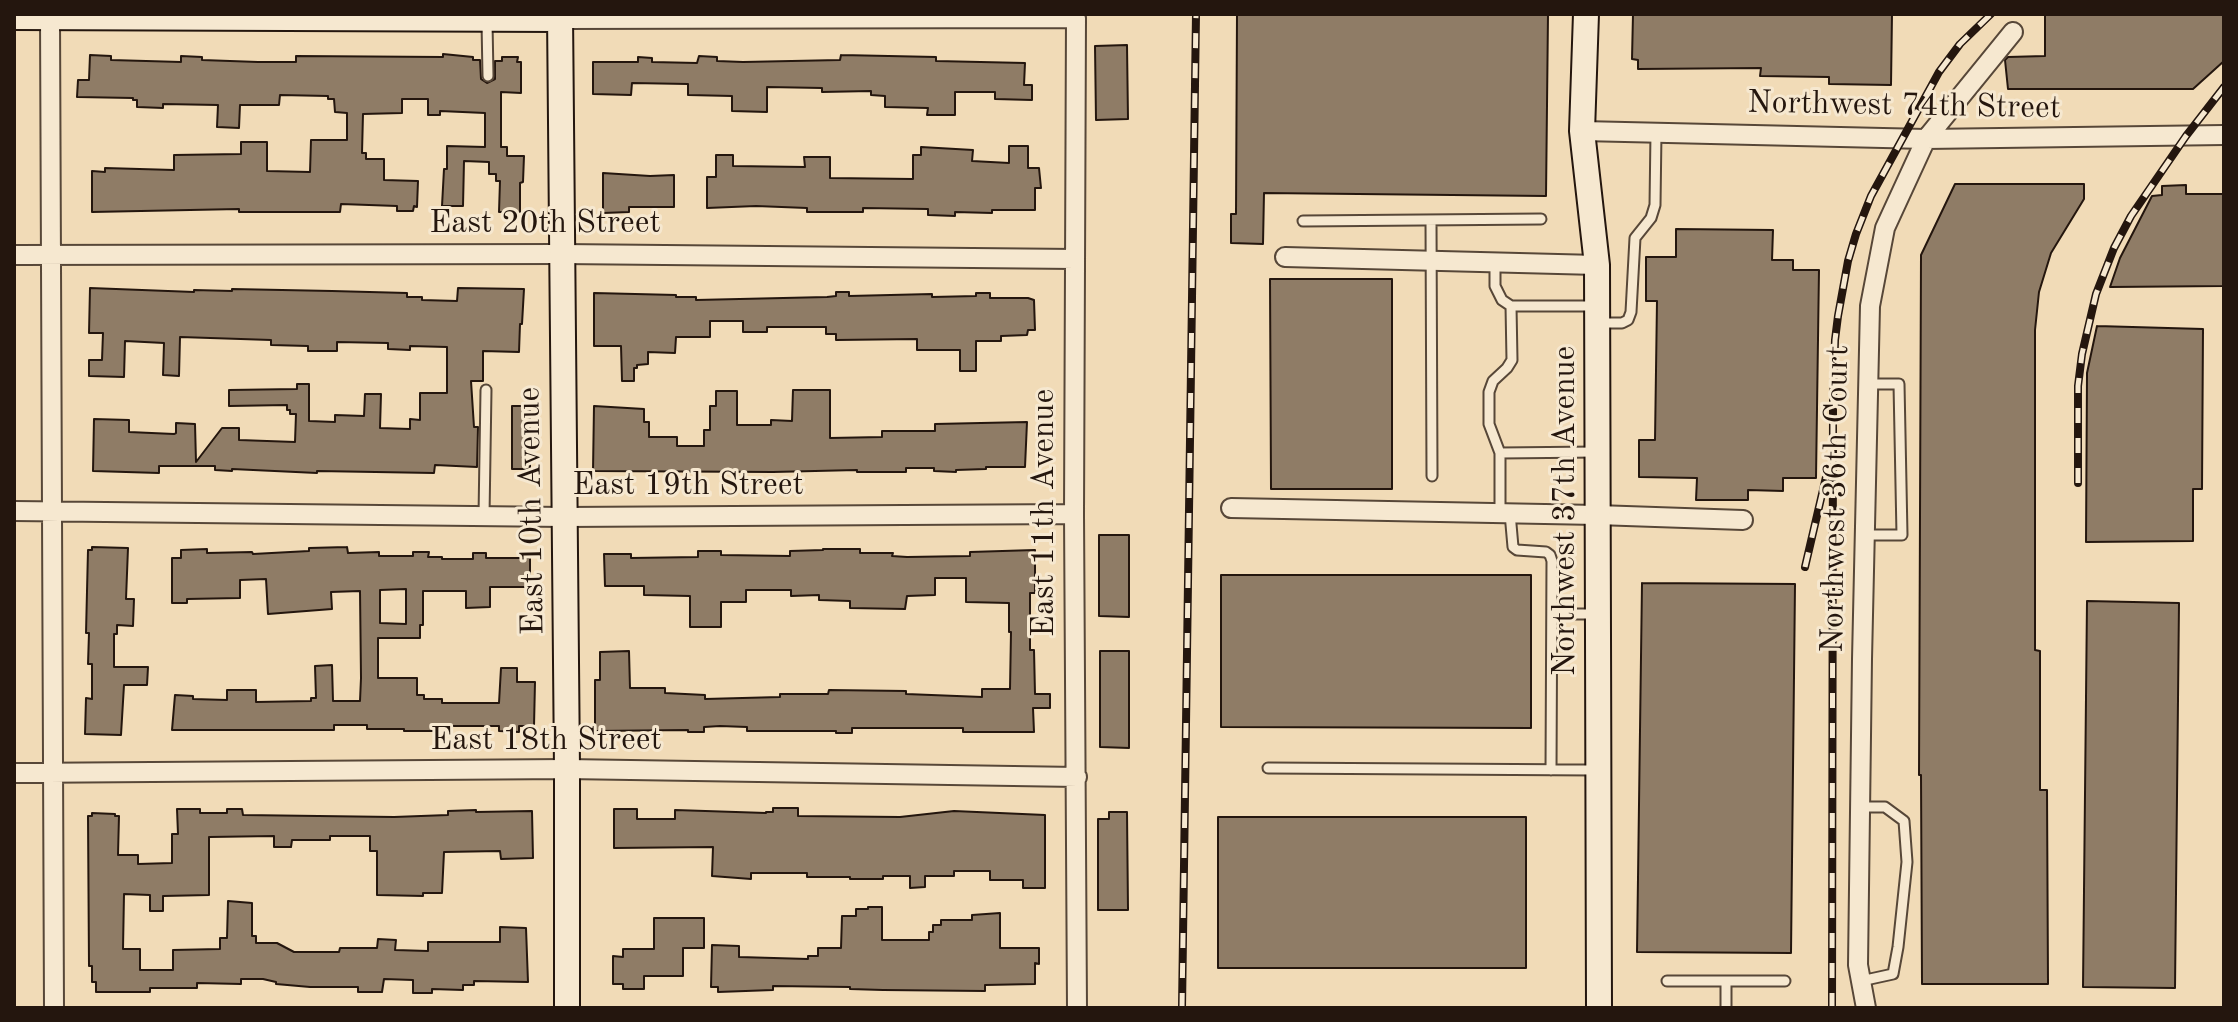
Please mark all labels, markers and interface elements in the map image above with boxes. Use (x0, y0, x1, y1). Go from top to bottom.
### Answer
street label: Northwest 74th Street (1747, 84, 2061, 128)
street label: East 20th Street (429, 205, 661, 243)
street label: Northwest 36th Court (1814, 345, 1858, 653)
street label: Northwest 37th Avenue (1547, 346, 1585, 676)
street label: East 10th Avenue (511, 387, 553, 635)
street label: East 11th Avenue (1026, 389, 1064, 637)
street label: East 19th Street (572, 467, 804, 505)
street label: East 18th Street (430, 722, 662, 760)

